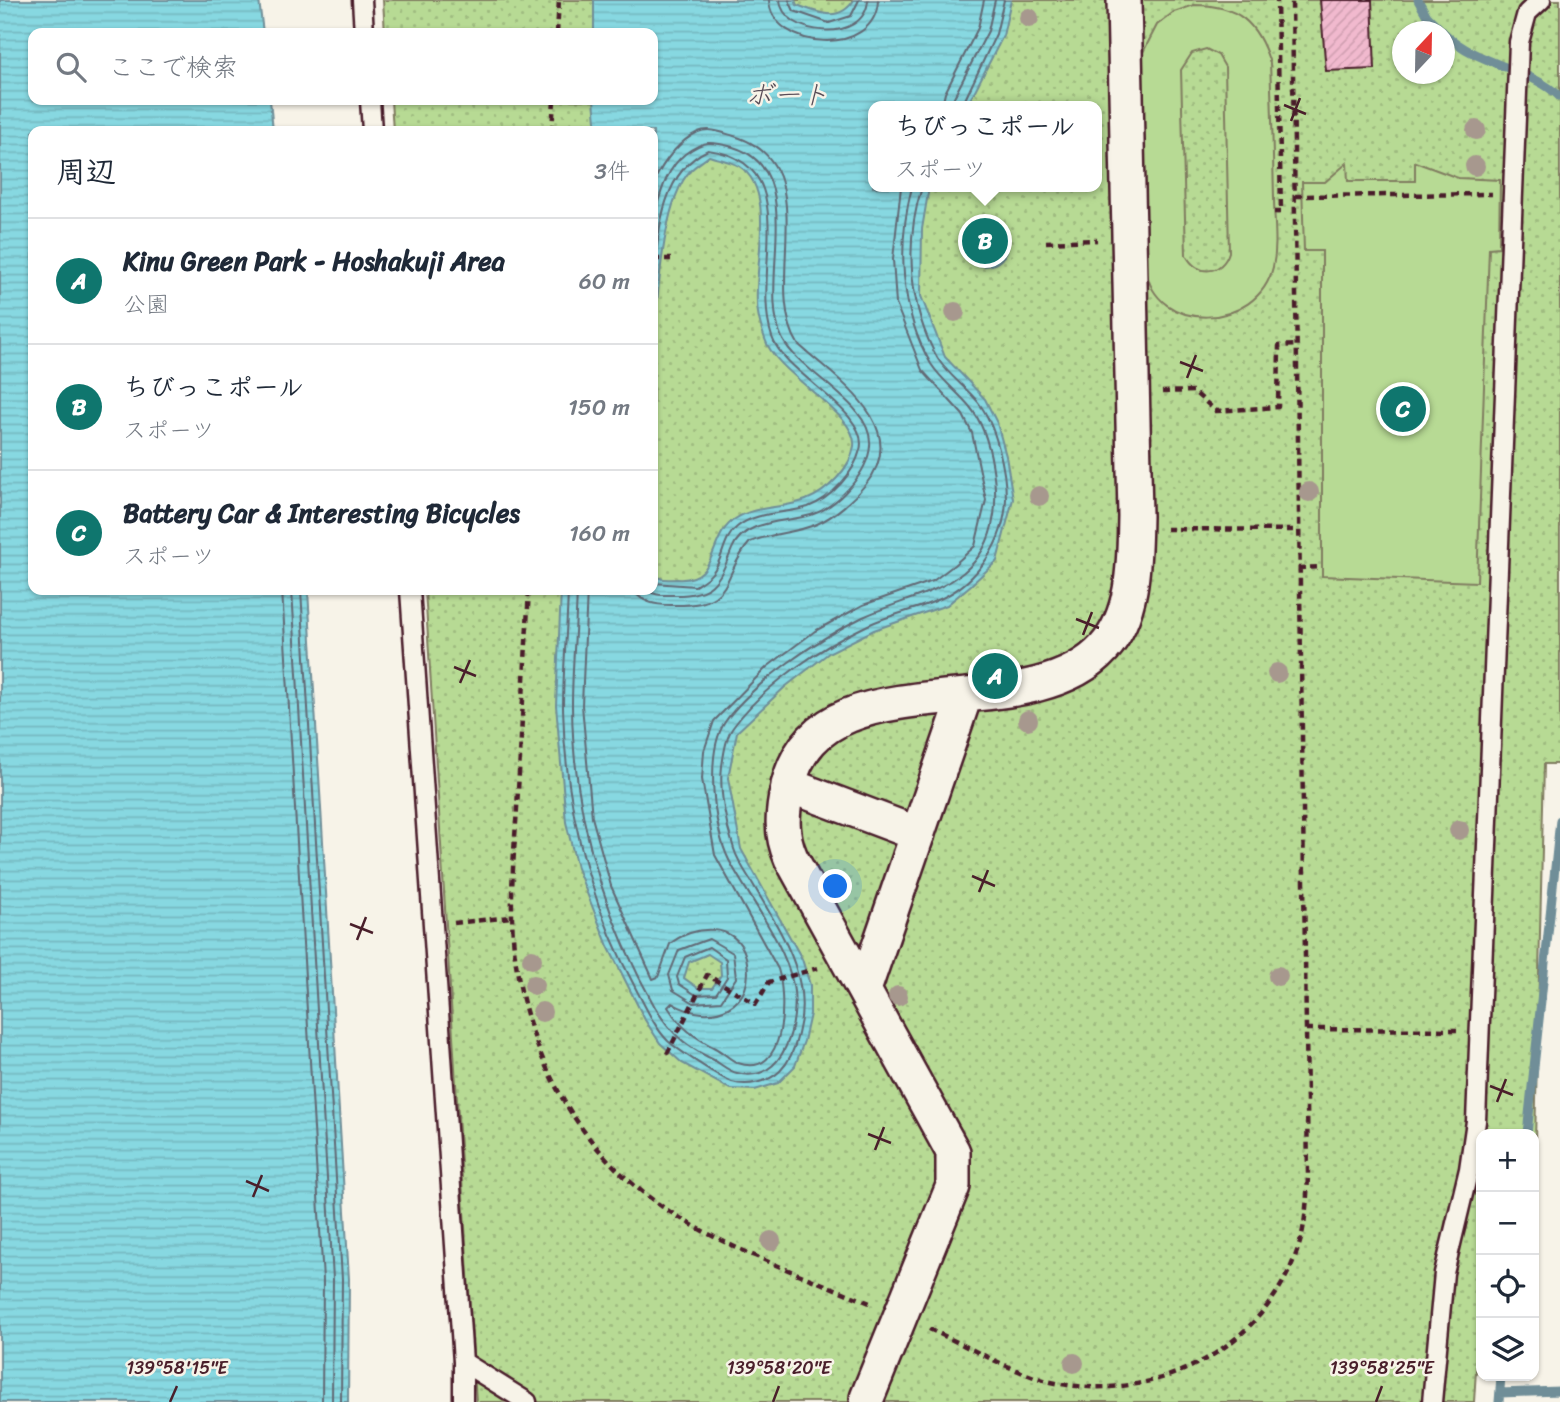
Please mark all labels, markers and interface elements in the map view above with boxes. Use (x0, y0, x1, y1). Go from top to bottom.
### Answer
north arrow (1392, 21, 1455, 84)
search box (28, 28, 658, 105)
text: ここで検索 (108, 44, 238, 90)
icon: search (52, 48, 90, 86)
water label: ボート (745, 70, 829, 119)
popup (868, 101, 1102, 192)
text: ちびっこポール (895, 103, 1075, 149)
text: 周辺 (56, 145, 116, 199)
text: スポーツ (895, 149, 986, 190)
text: 3件 (594, 151, 630, 192)
pin: B (962, 215, 1008, 267)
text: Kinu Green Park - Hoshakuji Area (123, 238, 505, 284)
text: A (71, 261, 87, 302)
text: 60 m (579, 261, 630, 302)
text: 公園 (123, 284, 169, 325)
text: ちびっこポール (123, 364, 304, 410)
pin: C (1380, 383, 1426, 435)
text: B (72, 387, 86, 428)
text: 150 m (568, 387, 630, 428)
text: スポーツ (123, 410, 215, 451)
text: Battery Car & Interesting Bicycles (123, 490, 520, 536)
text: C (72, 513, 86, 554)
text: 160 m (569, 513, 630, 554)
text: スポーツ (123, 536, 215, 577)
pin: A (972, 650, 1018, 702)
your location (818, 869, 852, 903)
map controls (1476, 1129, 1539, 1381)
button: + (1476, 1129, 1539, 1192)
button: − (1476, 1192, 1539, 1255)
button: locate (1476, 1255, 1539, 1318)
button: layers (1476, 1318, 1539, 1381)
text: 139°58'15"E (126, 1352, 229, 1384)
text: 139°58'20"E (727, 1352, 832, 1384)
text: 139°58'25"E (1330, 1352, 1435, 1384)

